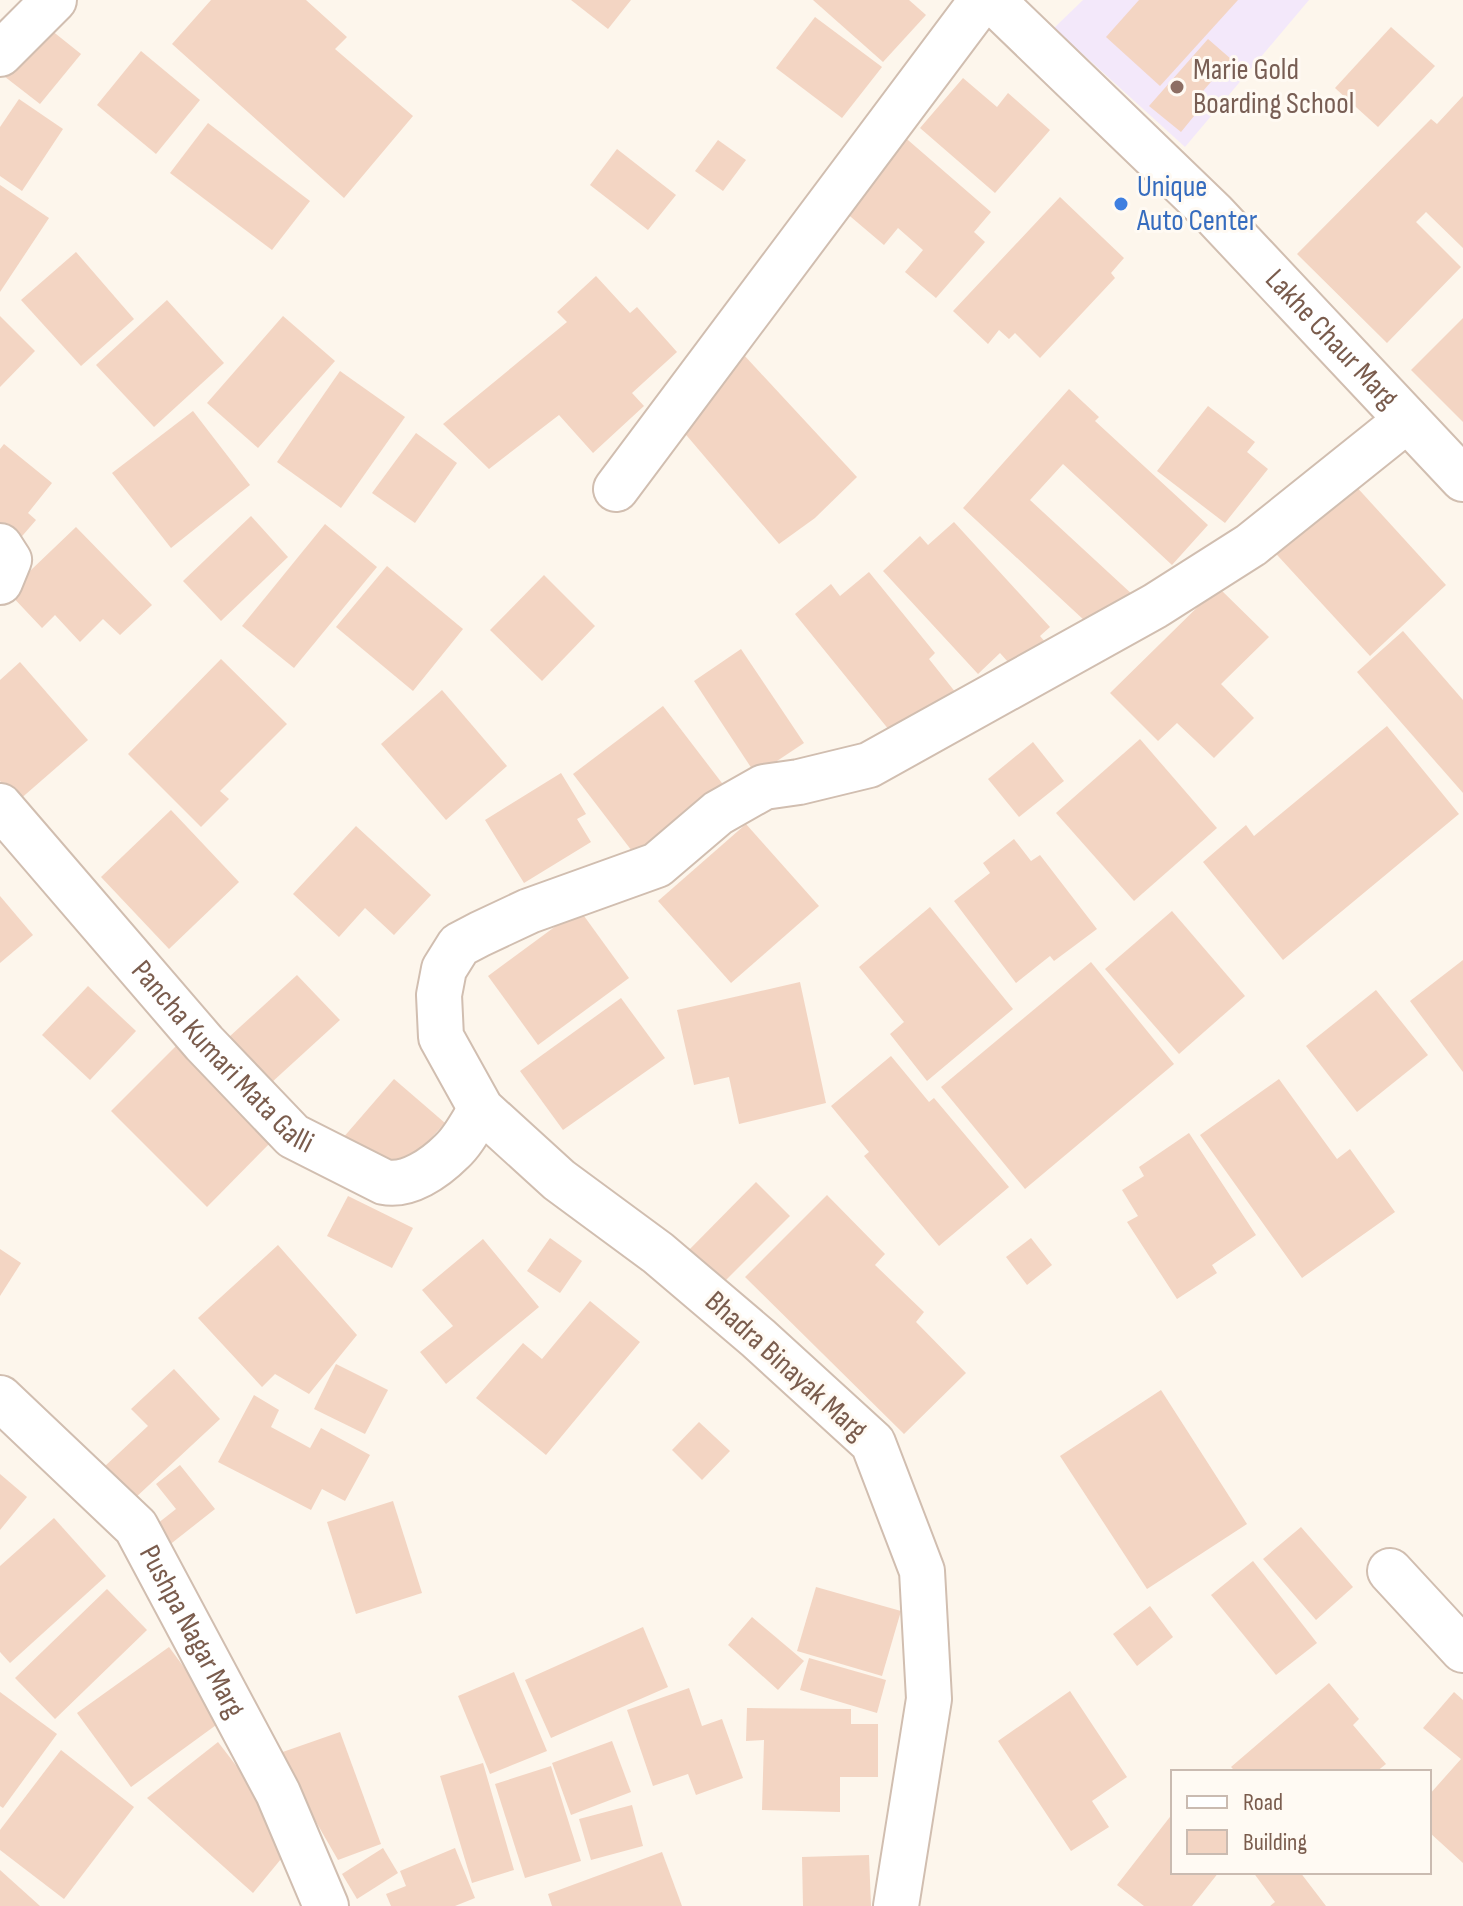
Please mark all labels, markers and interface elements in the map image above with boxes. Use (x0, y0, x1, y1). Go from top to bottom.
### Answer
place label: Marie Gold Boarding School (1193, 52, 1354, 122)
marker: Marie Gold Boarding School (1168, 78, 1186, 96)
place label: Unique Auto Center (1136, 169, 1258, 239)
marker: Unique Auto Center (1112, 195, 1130, 213)
street label: Lakhe Chaur Marg (1257, 262, 1406, 416)
street label: Pancha Kumari Mata Galli (123, 953, 319, 1161)
street label: Bhadra Binayak Marg (697, 1284, 875, 1448)
street label: Pushpa Nagar Marg (131, 1539, 253, 1724)
legend (1171, 1770, 1431, 1874)
text: Road (1243, 1788, 1283, 1817)
text: Building (1243, 1828, 1307, 1857)

